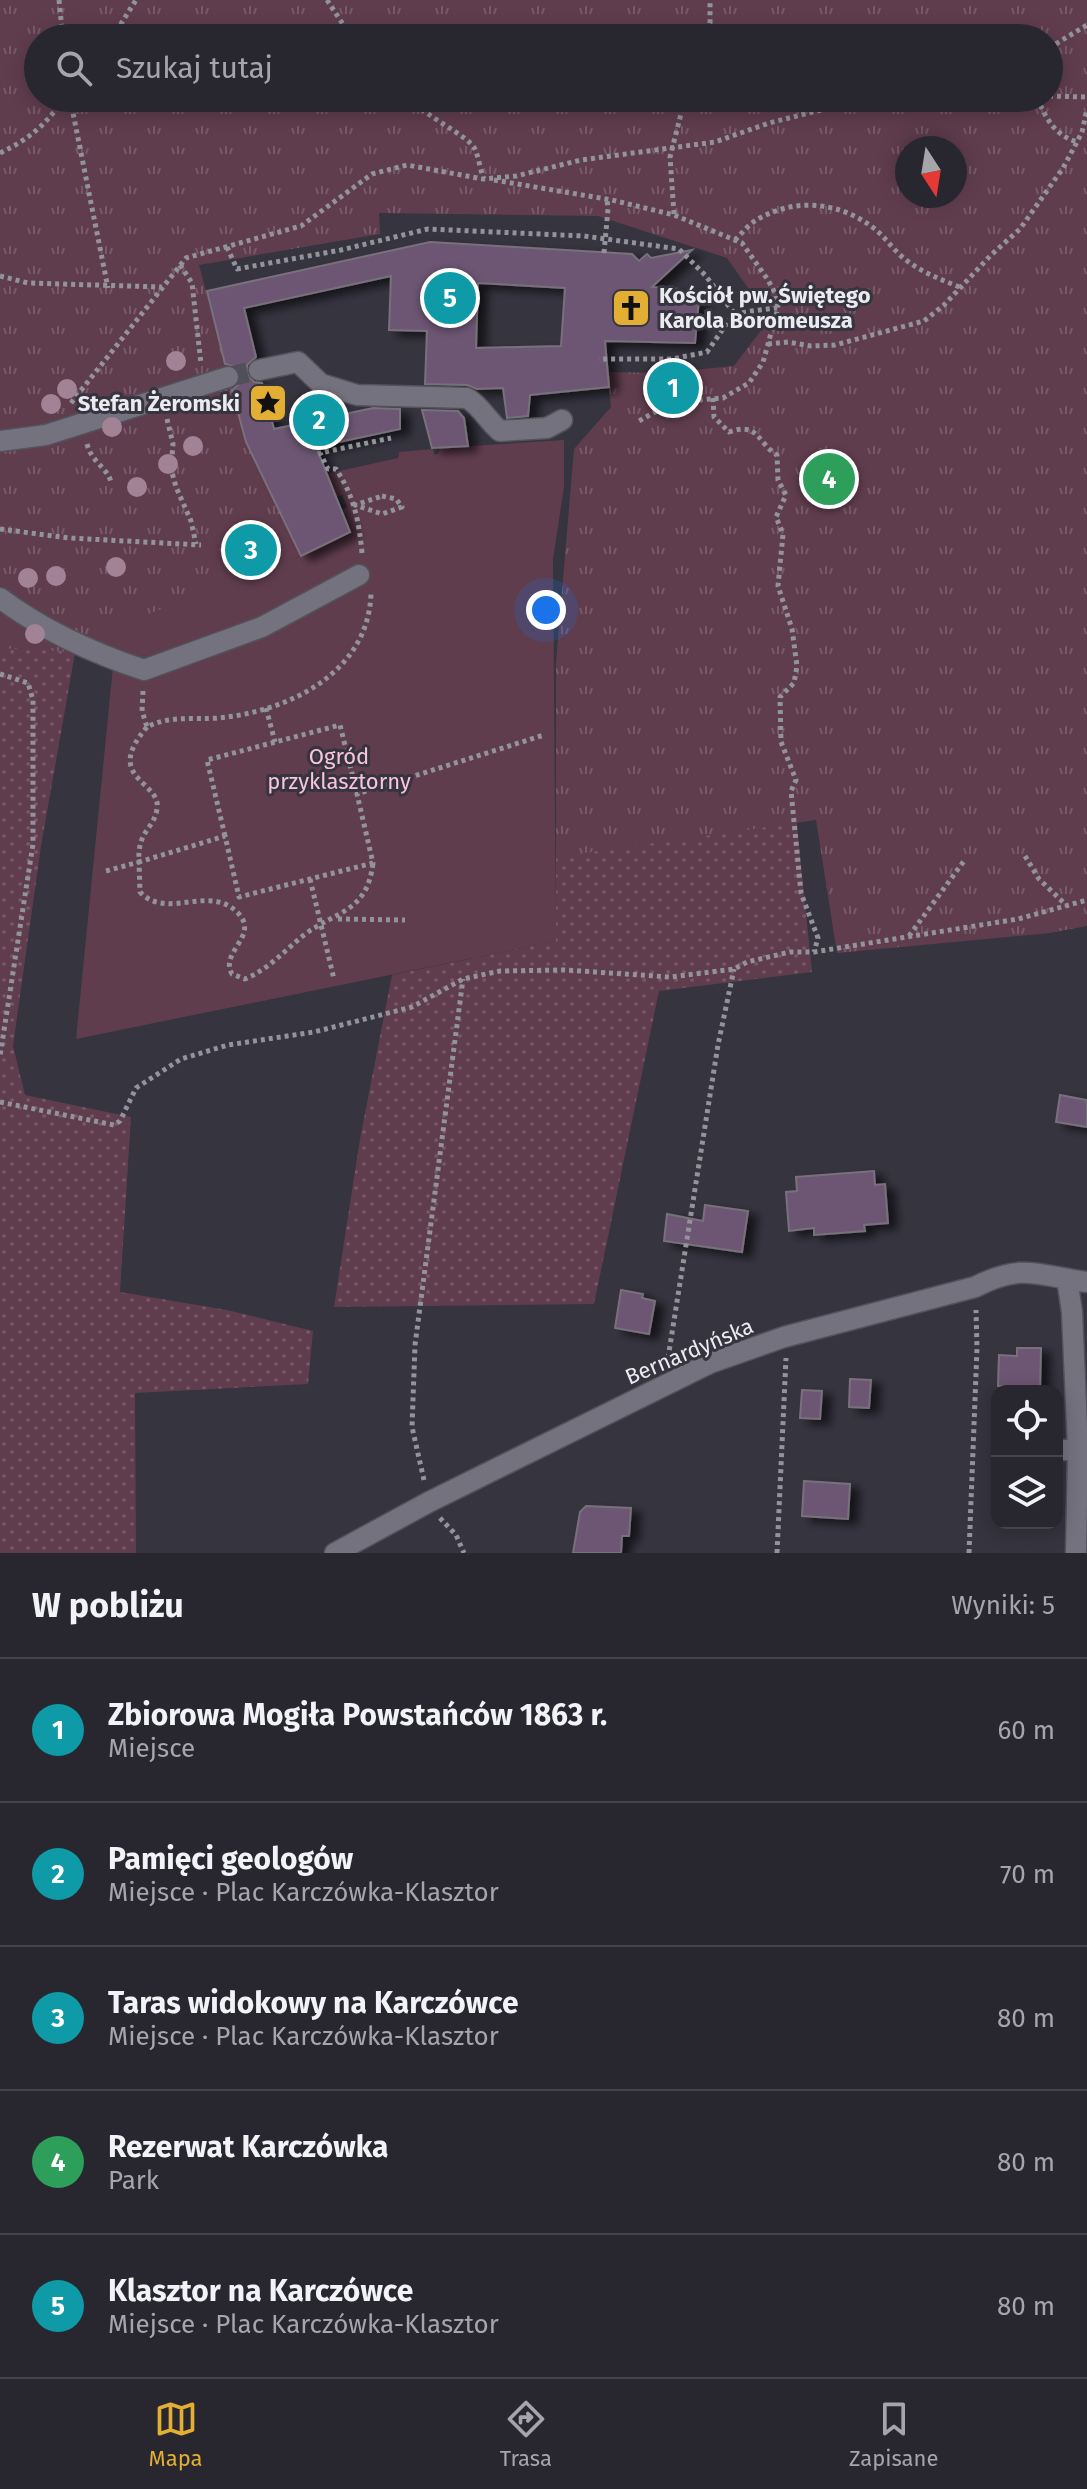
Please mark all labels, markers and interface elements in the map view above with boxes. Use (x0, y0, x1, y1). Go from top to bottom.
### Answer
search box (24, 24, 1063, 112)
icon: search (52, 46, 96, 90)
text: Szukaj tutaj (116, 50, 273, 86)
north arrow (895, 136, 967, 208)
pin: 5 (424, 268, 476, 328)
place label: Kościół pw. Świętego Karola Boromeusza (659, 282, 871, 334)
church icon: Kościół pw. Świętego Karola Boromeusza (610, 287, 652, 329)
pin: 1 (647, 358, 699, 418)
place icon: Stefan Żeromski (247, 382, 289, 424)
place label: Stefan Żeromski (78, 390, 240, 417)
pin: 2 (293, 390, 345, 450)
pin: 4 (803, 449, 855, 509)
pin: 3 (225, 520, 277, 580)
your location (526, 590, 566, 630)
park label: Ogród przyklasztorny (267, 743, 411, 795)
street label: Bernardyńska (621, 1312, 757, 1391)
map controls (991, 1385, 1063, 1529)
button: locate (991, 1385, 1063, 1457)
button: layers (991, 1457, 1063, 1529)
text: W pobliżu (32, 1585, 184, 1626)
text: Wyniki: 5 (951, 1590, 1055, 1621)
text: Zbiorowa Mogiła Powstańców 1863 r. (108, 1697, 607, 1733)
text: 1 (52, 1715, 64, 1746)
text: 60 m (997, 1715, 1055, 1746)
text: Miejsce (108, 1733, 195, 1764)
text: Pamięci geologów (108, 1841, 353, 1877)
text: 2 (51, 1859, 65, 1890)
text: 70 m (1000, 1859, 1055, 1890)
text: Miejsce · Plac Karczówka-Klasztor (108, 1877, 499, 1908)
text: Taras widokowy na Karczówce (108, 1985, 518, 2021)
text: 3 (51, 2003, 65, 2034)
text: 80 m (997, 2003, 1055, 2034)
text: Miejsce · Plac Karczówka-Klasztor (108, 2021, 499, 2052)
text: Rezerwat Karczówka (108, 2129, 388, 2165)
text: 4 (51, 2147, 65, 2178)
text: 80 m (997, 2147, 1055, 2178)
text: Park (108, 2165, 159, 2196)
text: Klasztor na Karczówce (108, 2273, 413, 2309)
text: 5 (51, 2291, 65, 2322)
text: 80 m (997, 2291, 1055, 2322)
text: Miejsce · Plac Karczówka-Klasztor (108, 2309, 499, 2340)
tab: Mapa (149, 2397, 203, 2472)
tab: Trasa (500, 2397, 552, 2472)
tab: Zapisane (849, 2397, 938, 2472)

